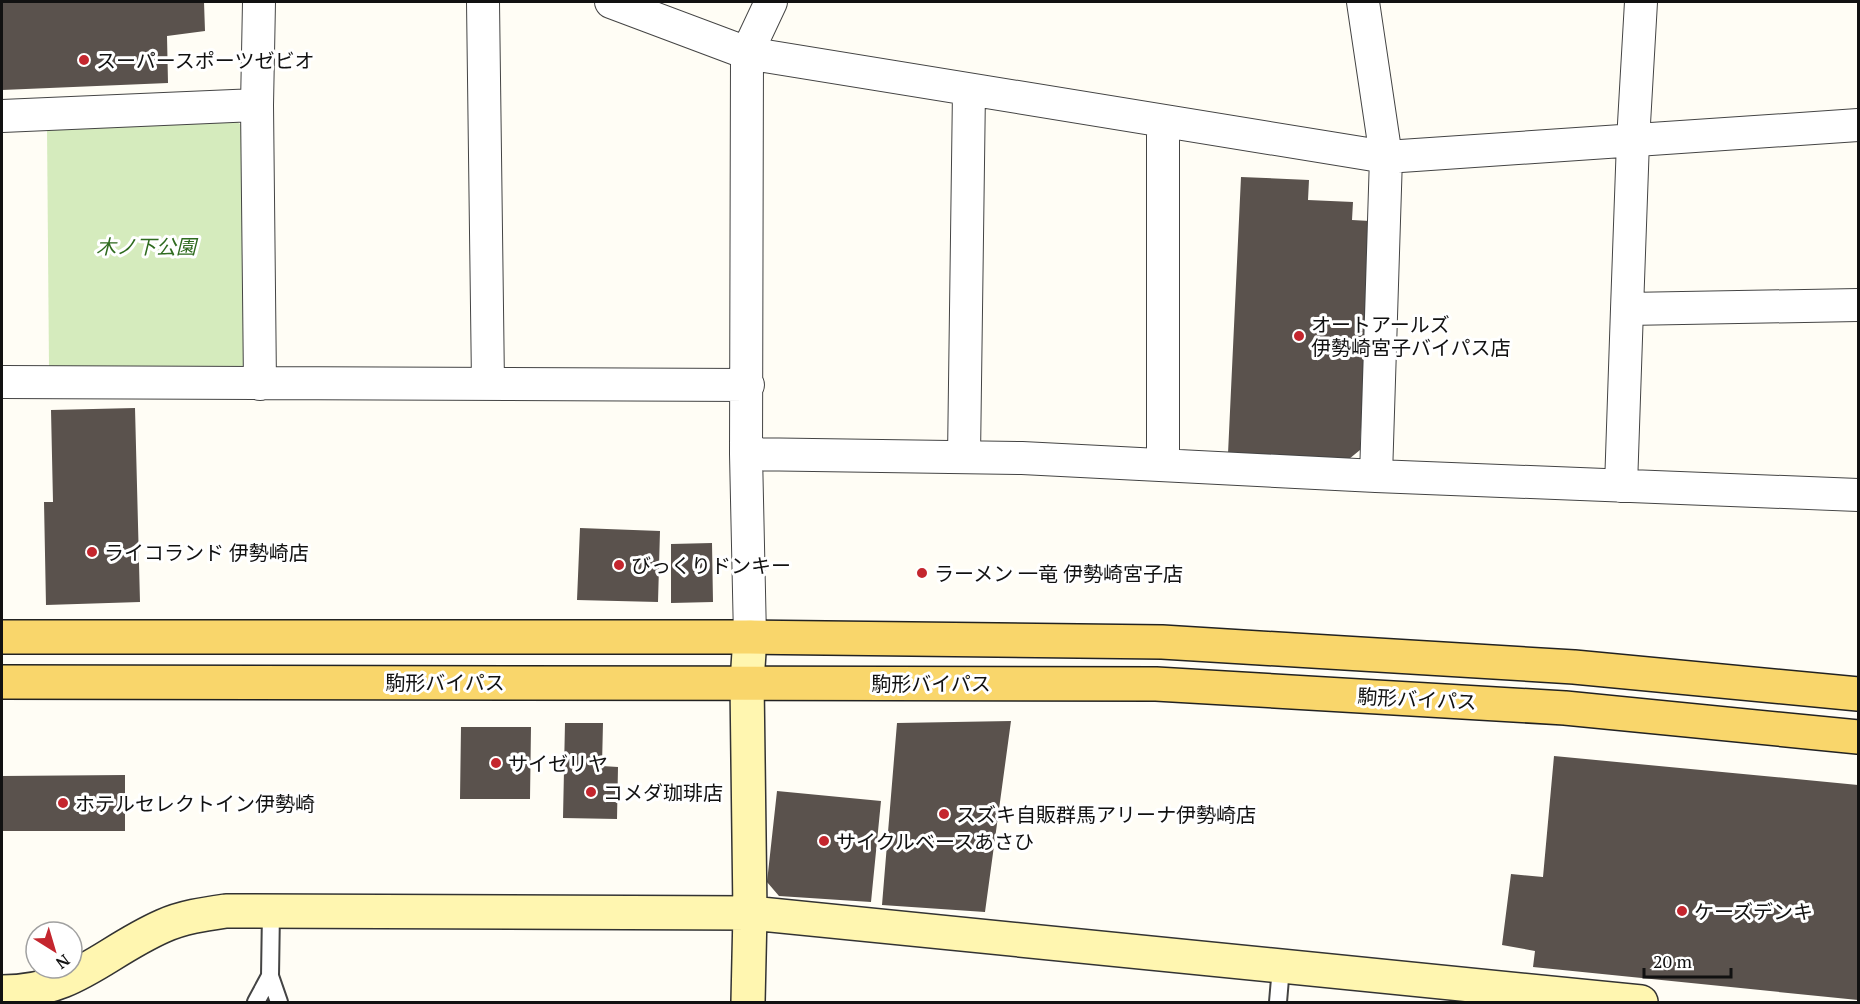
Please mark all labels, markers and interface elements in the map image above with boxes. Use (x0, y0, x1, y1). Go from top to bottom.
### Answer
place label: スーパースポーツゼビオ (96, 47, 314, 74)
marker: スーパースポーツゼビオ (77, 53, 91, 67)
park label: 木ノ下公園 (96, 233, 199, 260)
place label: オートアールズ 伊勢崎宮子バイパス店 (1311, 311, 1511, 361)
marker: オートアールズ 伊勢崎宮子バイパス店 (1292, 329, 1306, 343)
place label: ライコランド 伊勢崎店 (104, 539, 309, 566)
marker: ライコランド 伊勢崎店 (85, 545, 99, 559)
place label: びっくりドンキー (631, 552, 791, 579)
marker: びっくりドンキー (612, 558, 626, 572)
place label: ラーメン 一竜 伊勢崎宮子店 (934, 560, 1183, 587)
marker: ラーメン 一竜 伊勢崎宮子店 (915, 566, 929, 580)
street label: 駒形バイパス (385, 669, 505, 696)
street label: 駒形バイパス (871, 670, 991, 697)
street label: 駒形バイパス (1357, 682, 1477, 716)
place label: サイゼリヤ (508, 750, 608, 777)
marker: サイゼリヤ (489, 756, 503, 770)
place label: コメダ珈琲店 (603, 779, 723, 806)
marker: コメダ珈琲店 (584, 785, 598, 799)
place label: ホテルセレクトイン伊勢崎 (75, 790, 315, 817)
marker: ホテルセレクトイン伊勢崎 (56, 796, 70, 810)
place label: スズキ自販群馬アリーナ伊勢崎店 (956, 801, 1256, 828)
marker: スズキ自販群馬アリーナ伊勢崎店 (937, 807, 951, 821)
place label: サイクルベースあさひ (836, 828, 1034, 855)
marker: サイクルベースあさひ (817, 834, 831, 848)
place label: ケーズデンキ (1694, 898, 1813, 925)
marker: ケーズデンキ (1675, 904, 1689, 918)
north arrow (24, 920, 84, 980)
scale bar (1644, 941, 1731, 979)
text: 20 m (1653, 949, 1693, 973)
text: N (52, 950, 74, 974)

